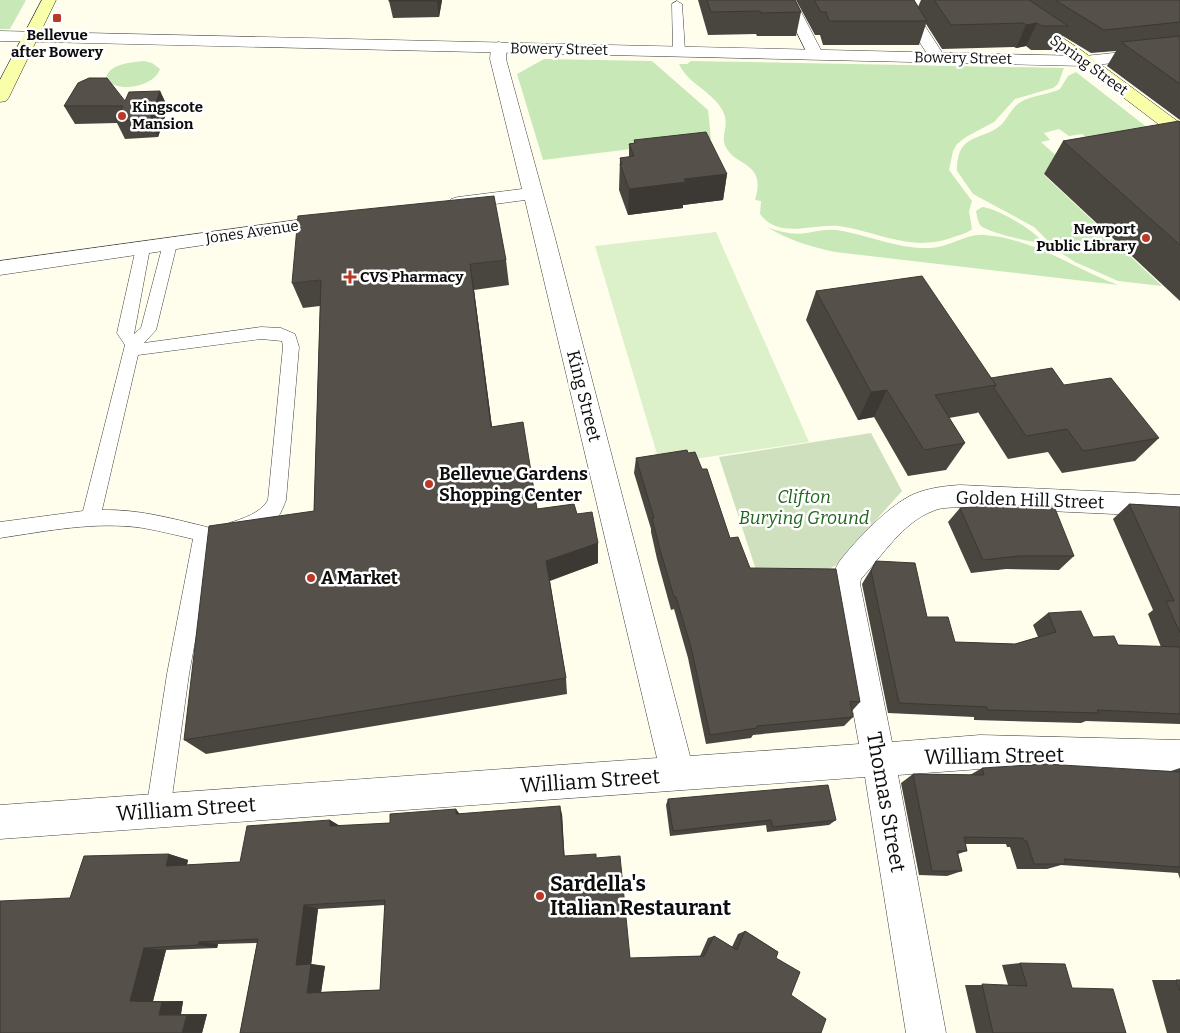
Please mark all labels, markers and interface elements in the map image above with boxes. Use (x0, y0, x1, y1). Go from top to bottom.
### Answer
marker: Bellevue after Bowery (51, 12, 63, 24)
place label: Bellevue after Bowery (11, 26, 104, 61)
street label: Spring Street (1047, 31, 1132, 100)
street label: Bowery Street (510, 39, 609, 59)
street label: Bowery Street (914, 48, 1013, 68)
place label: Kingscote Mansion (132, 98, 203, 133)
marker: Kingscote Mansion (116, 110, 128, 122)
street label: Jones Avenue (203, 217, 300, 248)
place label: Newport Public Library (1036, 220, 1137, 255)
marker: Newport Public Library (1140, 232, 1152, 244)
place label: CVS Pharmacy (360, 268, 464, 286)
marker: CVS Pharmacy (344, 271, 356, 283)
street label: King Street (562, 348, 606, 445)
place label: Bellevue Gardens Shopping Center (439, 463, 588, 506)
marker: Bellevue Gardens Shopping Center (423, 478, 435, 490)
park label: Clifton Burying Ground (739, 486, 870, 529)
street label: Golden Hill Street (955, 486, 1105, 514)
place label: A Market (321, 567, 398, 589)
marker: A Market (305, 572, 317, 584)
street label: Thomas Street (861, 730, 911, 875)
street label: William Street (924, 742, 1065, 770)
street label: William Street (519, 763, 661, 799)
street label: William Street (115, 791, 257, 827)
place label: Sardella's Italian Restaurant (550, 871, 732, 921)
marker: Sardella's Italian Restaurant (534, 890, 546, 902)

